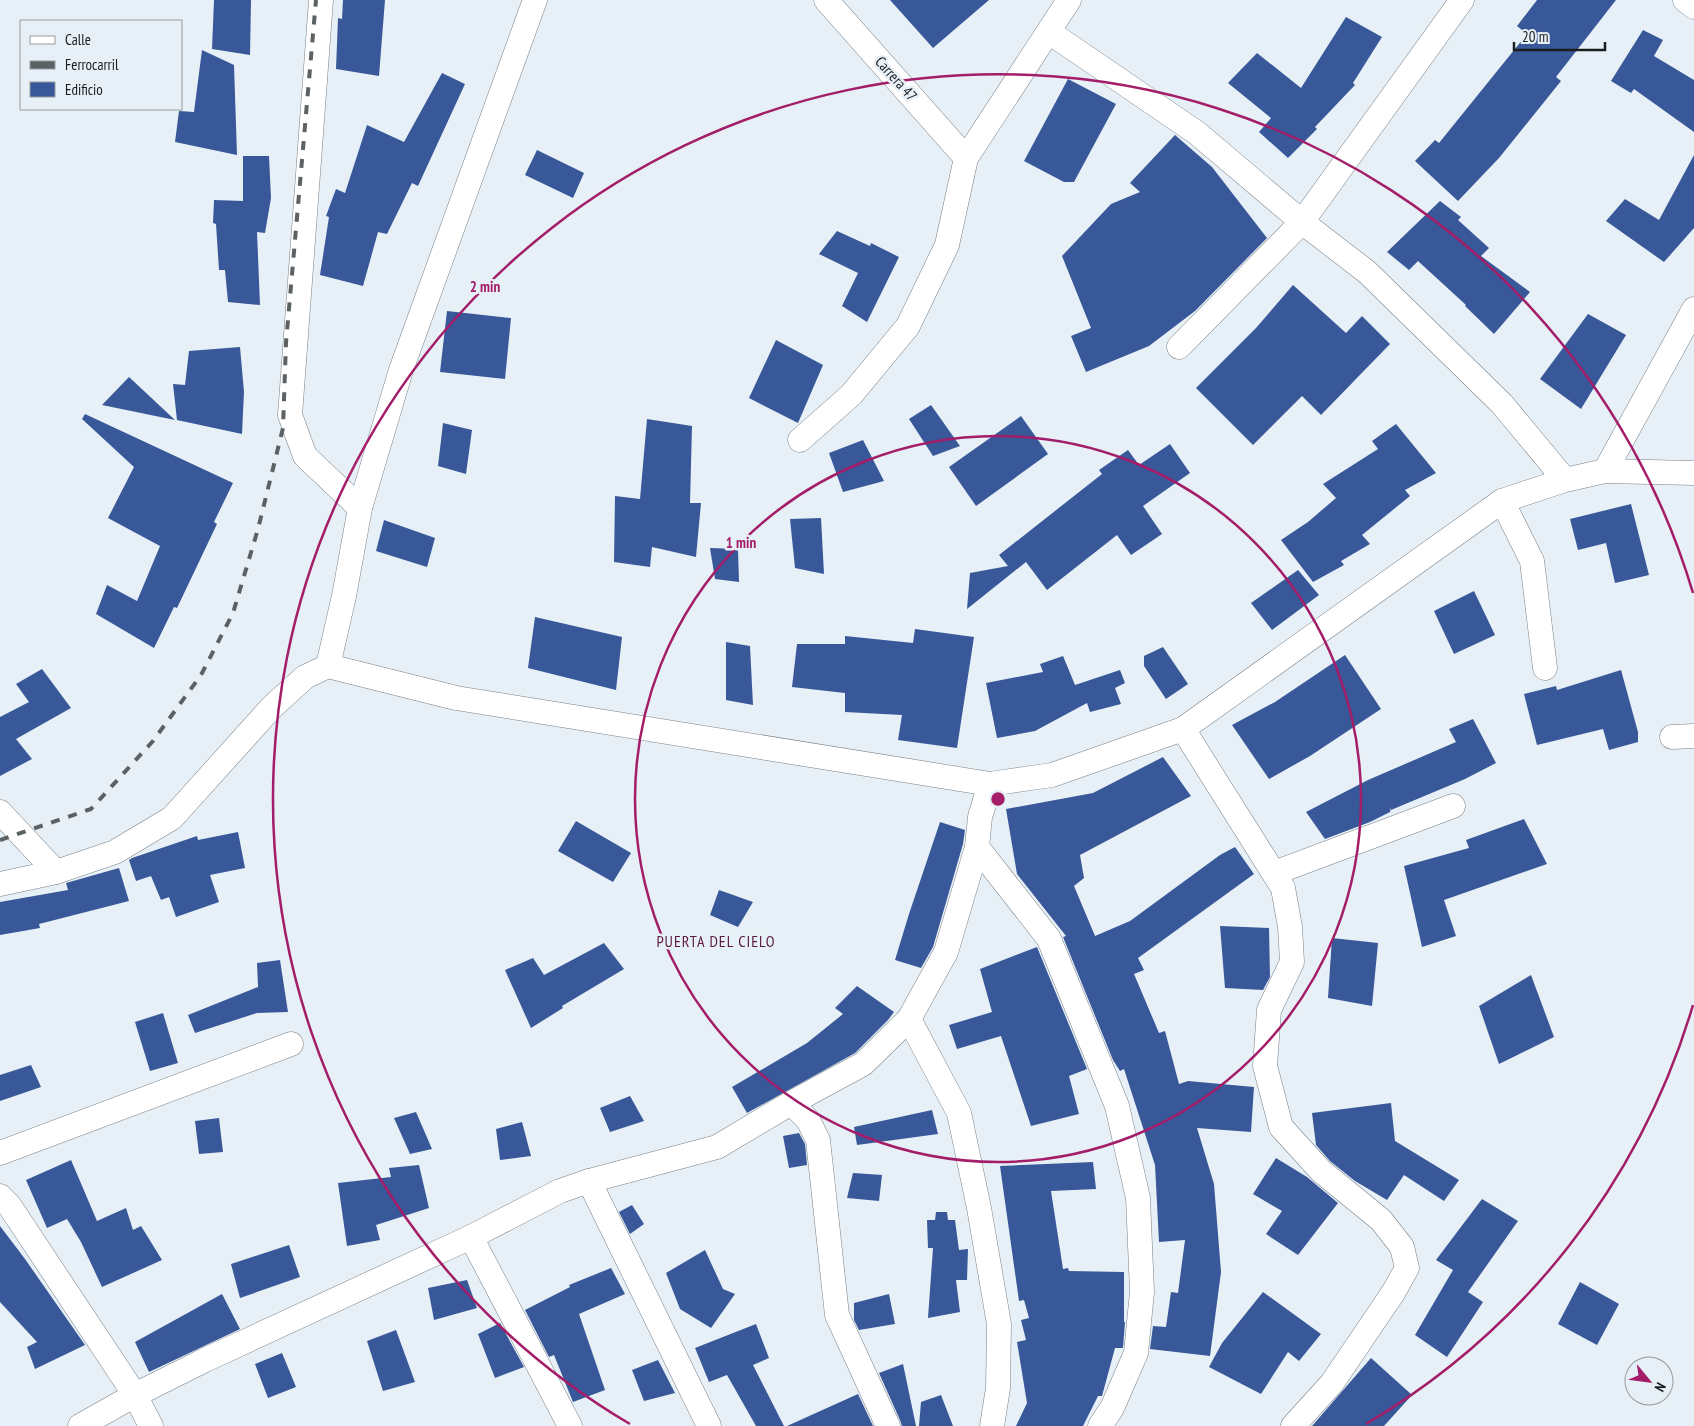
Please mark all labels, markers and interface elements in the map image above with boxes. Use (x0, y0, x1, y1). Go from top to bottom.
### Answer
legend (20, 20, 182, 110)
scale bar (1514, 20, 1605, 52)
text: 20 m (1522, 27, 1548, 46)
text: Calle (65, 30, 91, 49)
street label: Carrera 47 (871, 52, 921, 105)
text: Ferrocarril (65, 55, 119, 74)
text: Edificio (65, 80, 103, 99)
text: 2 min (470, 277, 500, 296)
text: 1 min (726, 533, 756, 552)
centre of rings (989, 790, 1007, 808)
district label: PUERTA DEL CIELO (656, 931, 776, 951)
north arrow (1624, 1356, 1674, 1406)
text: N (1651, 1380, 1670, 1395)

